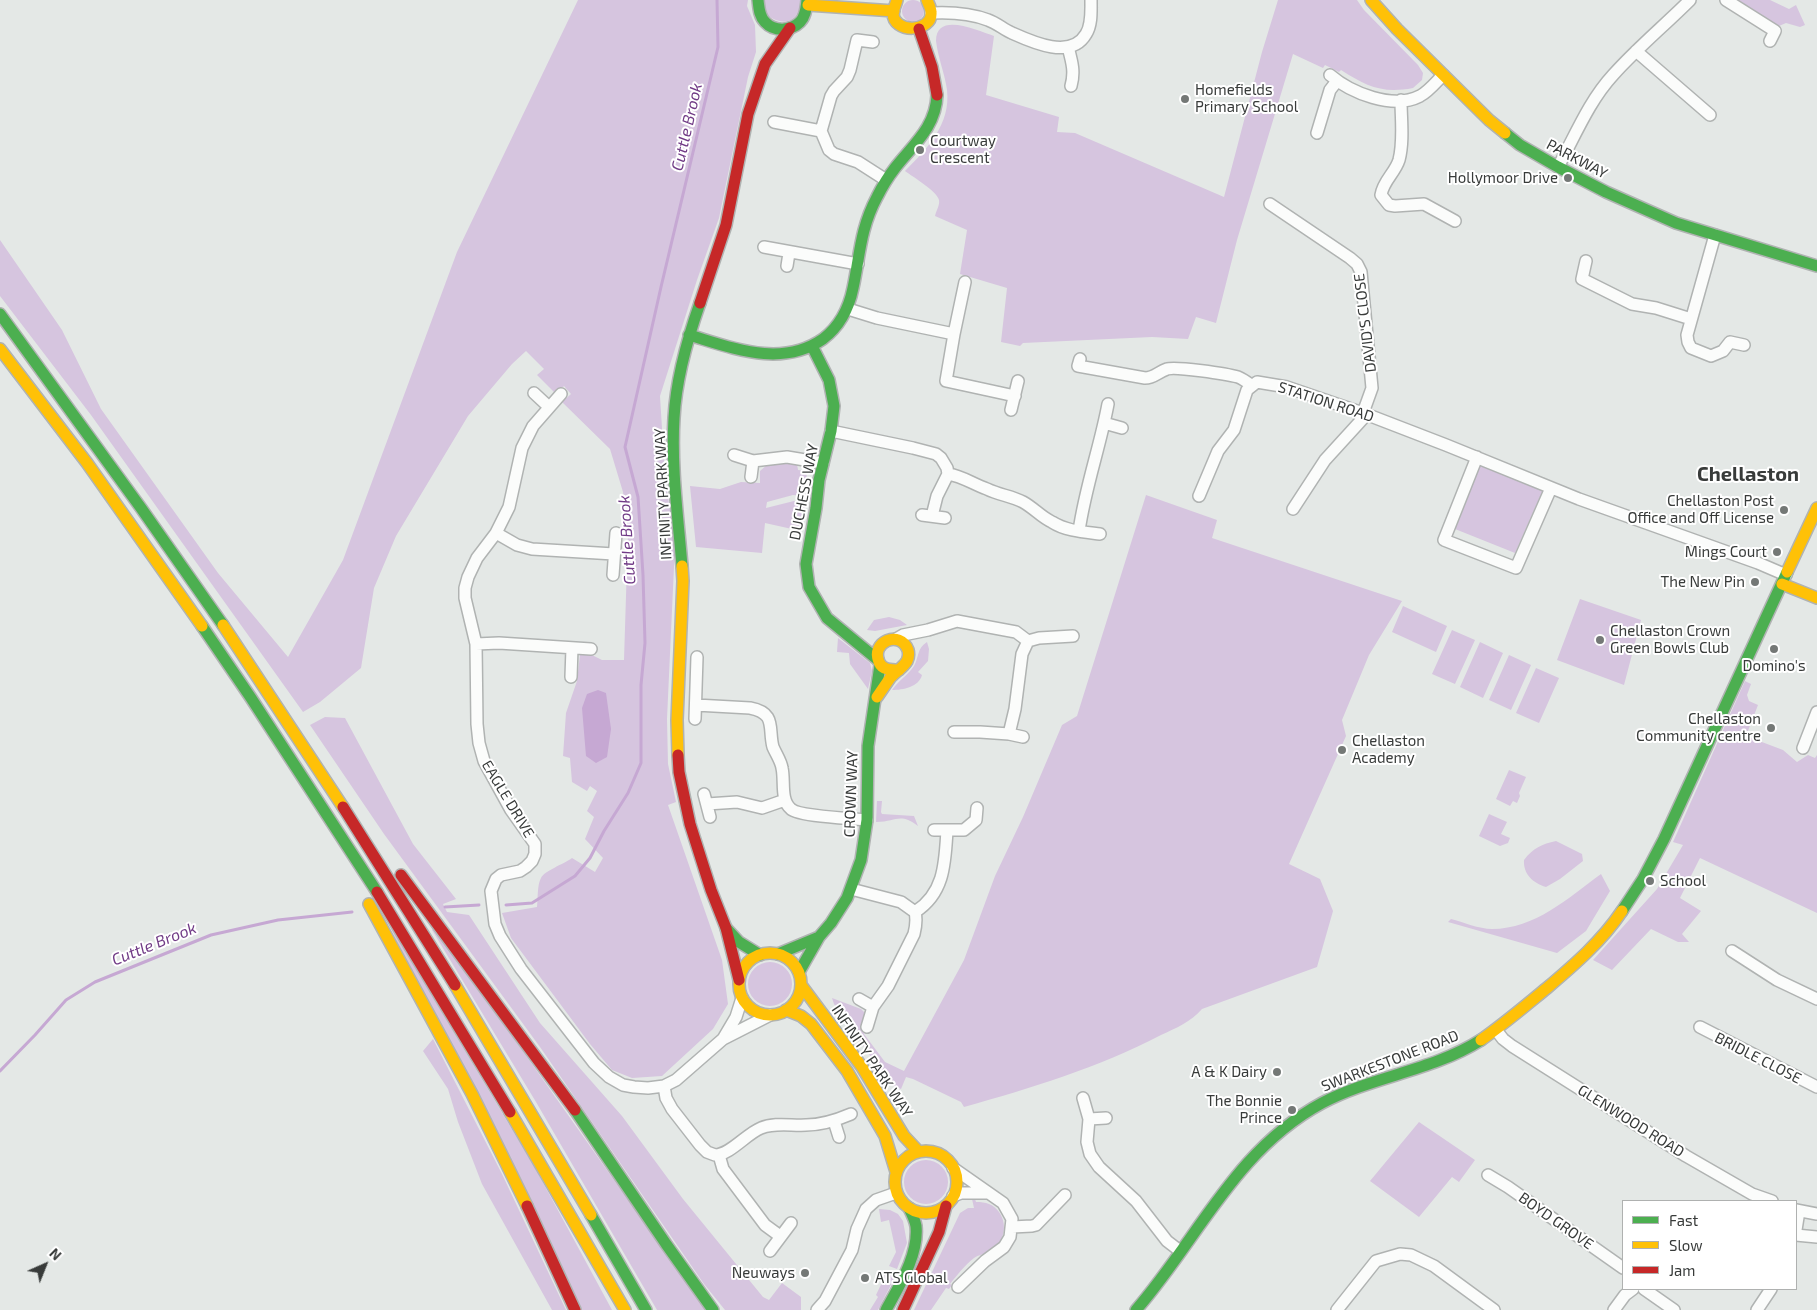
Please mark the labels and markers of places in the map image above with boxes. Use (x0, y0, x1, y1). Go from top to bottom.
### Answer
place label: Homefields Primary School (1195, 81, 1298, 116)
marker: Homefields Primary School (1179, 93, 1191, 105)
place label: Courtway Crescent (930, 132, 996, 167)
marker: Courtway Crescent (914, 144, 926, 156)
place label: Hollymoor Drive (1448, 169, 1558, 187)
marker: Hollymoor Drive (1562, 172, 1574, 184)
place label: Chellaston Post Office and Off License (1627, 492, 1774, 527)
marker: Chellaston Post Office and Off License (1778, 504, 1790, 516)
place label: Mings Court (1685, 543, 1767, 561)
marker: Mings Court (1771, 546, 1783, 558)
place label: The New Pin (1661, 573, 1745, 591)
marker: The New Pin (1749, 576, 1761, 588)
place label: Chellaston Crown Green Bowls Club (1610, 622, 1730, 657)
marker: Chellaston Crown Green Bowls Club (1594, 634, 1606, 646)
marker: Domino's (1768, 643, 1780, 655)
place label: Domino's (1742, 657, 1806, 675)
place label: Chellaston Community centre (1636, 710, 1761, 745)
marker: Chellaston Community centre (1765, 722, 1777, 734)
place label: Chellaston Academy (1352, 732, 1425, 767)
marker: Chellaston Academy (1336, 744, 1348, 756)
place label: School (1660, 872, 1706, 890)
marker: School (1644, 875, 1656, 887)
place label: A & K Dairy (1191, 1063, 1267, 1081)
marker: A & K Dairy (1271, 1066, 1283, 1078)
place label: The Bonnie Prince (1206, 1092, 1282, 1127)
marker: The Bonnie Prince (1286, 1104, 1298, 1116)
place label: Neuways (732, 1264, 795, 1282)
marker: Neuways (799, 1267, 811, 1279)
place label: ATS Global (875, 1269, 948, 1287)
marker: ATS Global (859, 1272, 871, 1284)

